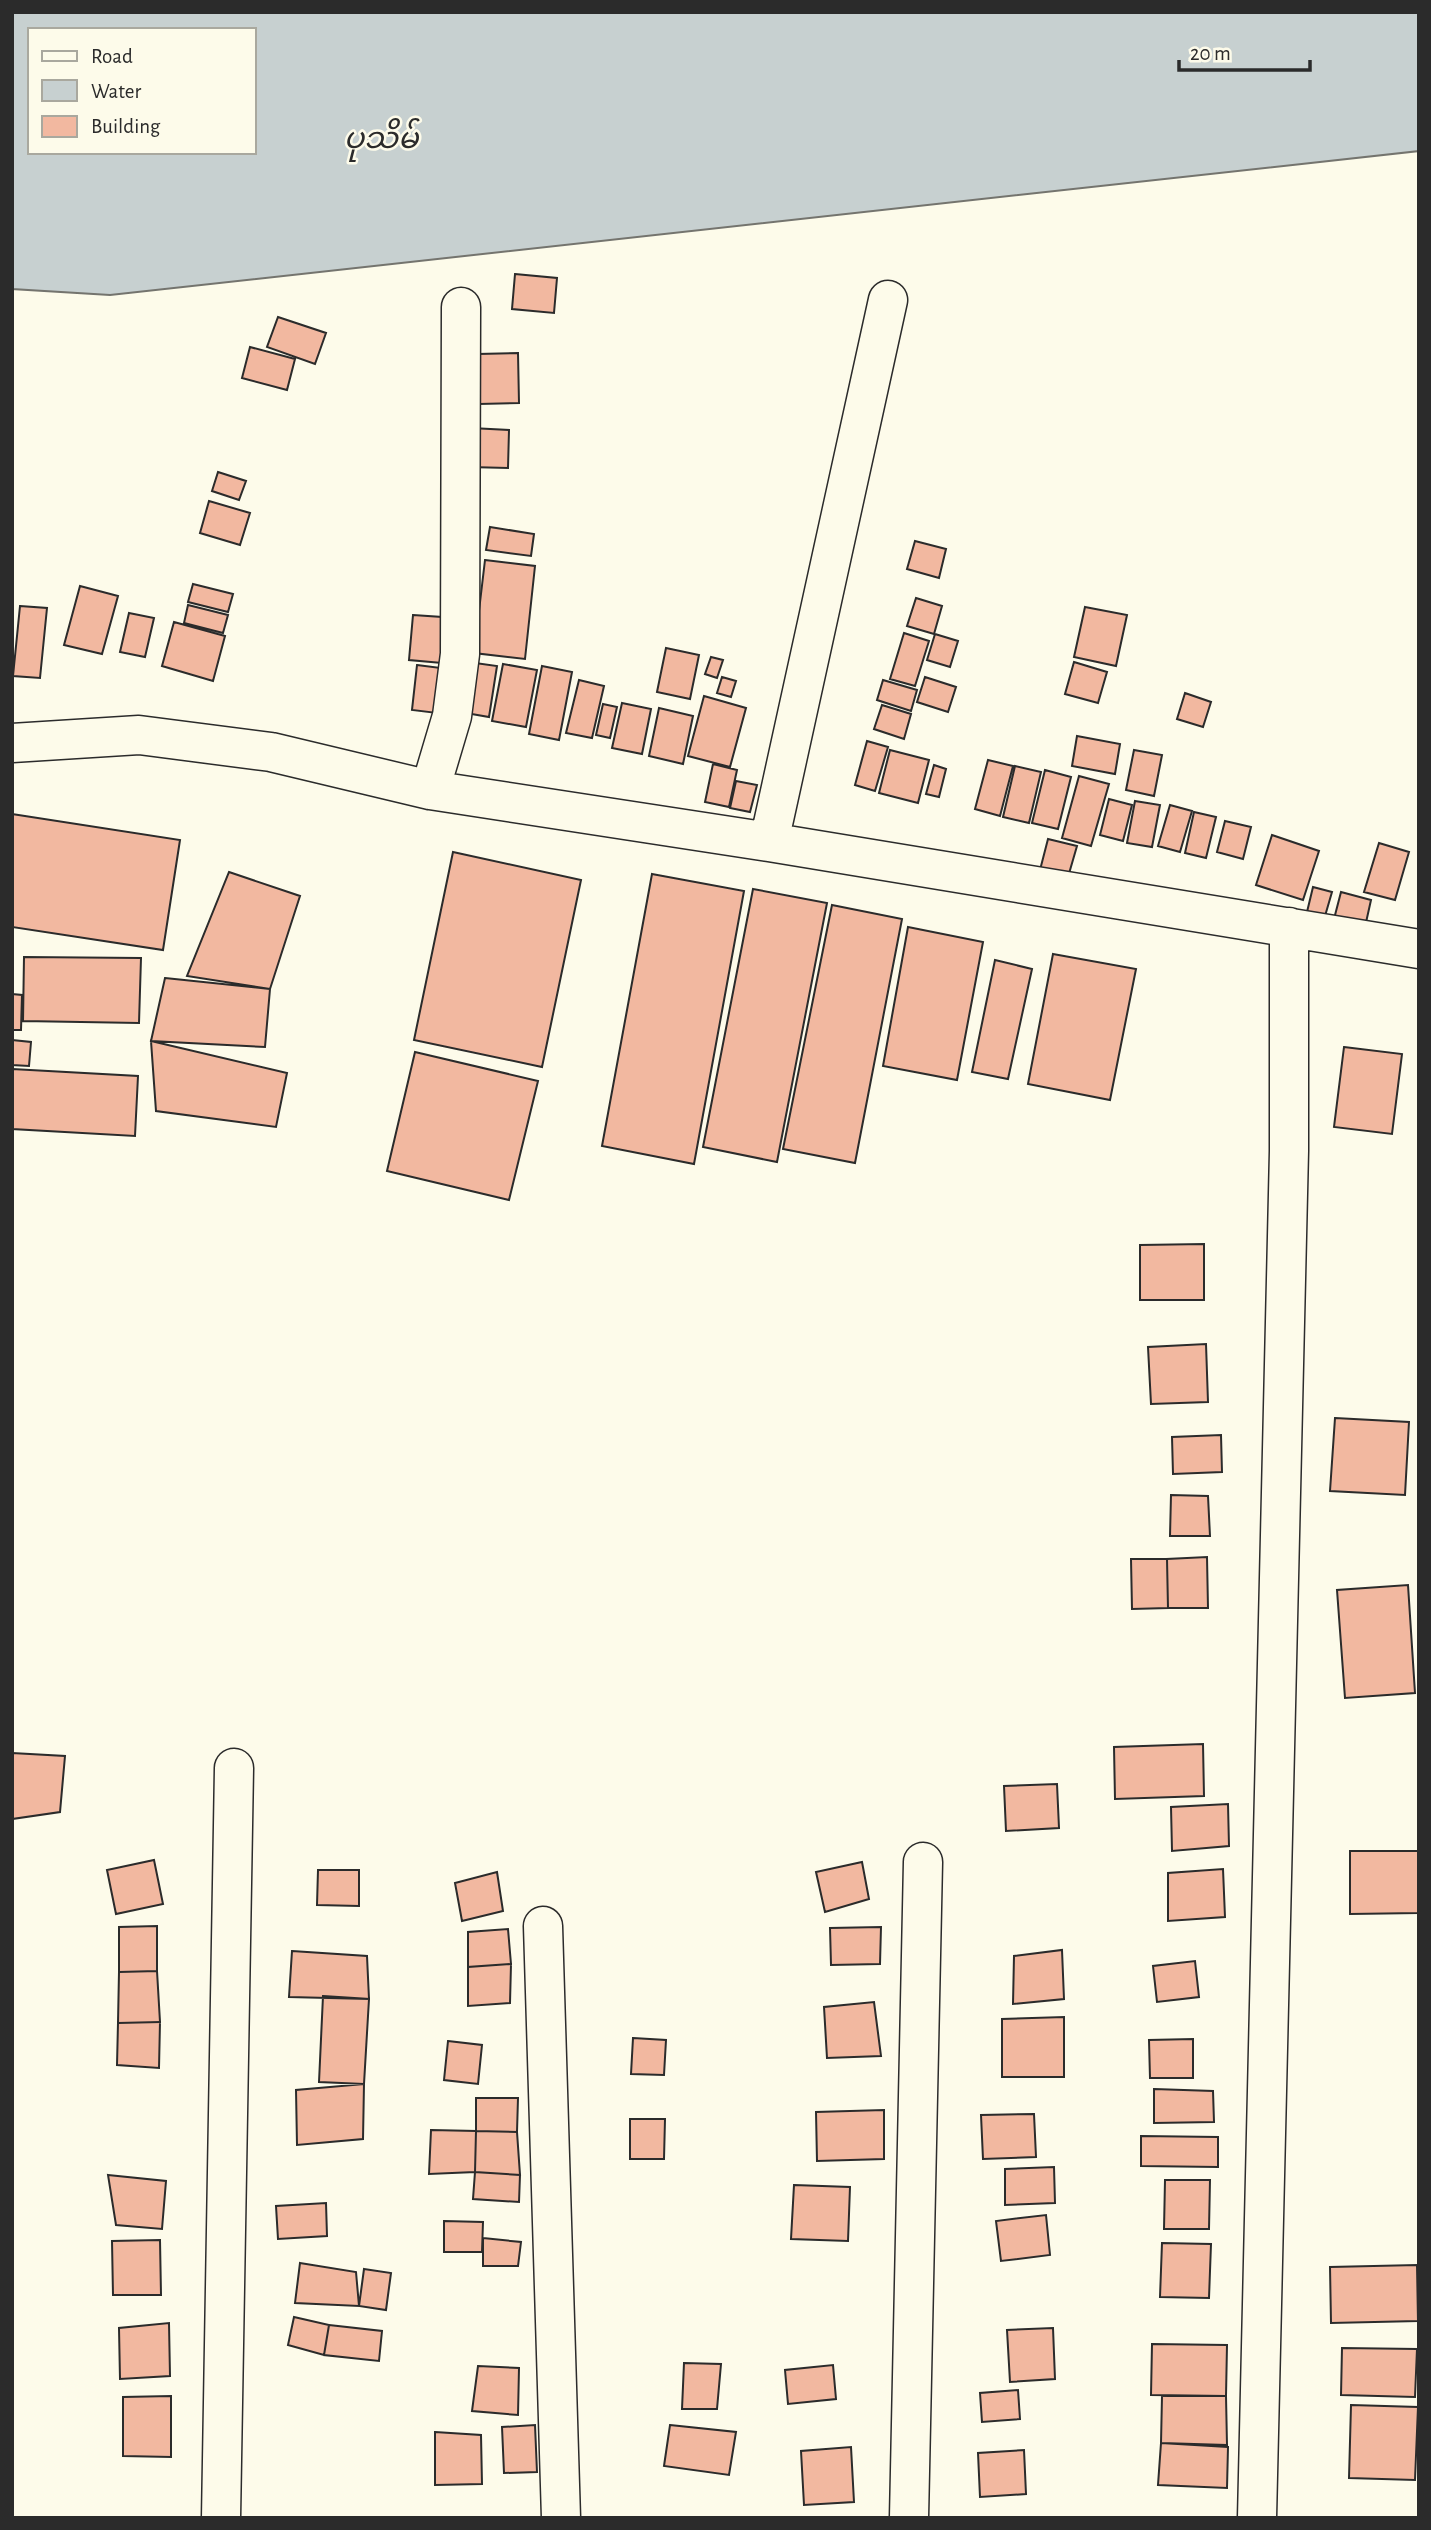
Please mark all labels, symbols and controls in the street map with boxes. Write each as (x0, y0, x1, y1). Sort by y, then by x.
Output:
legend (28, 28, 256, 154)
scale bar (1179, 28, 1310, 72)
text: 20 m (1190, 43, 1231, 64)
text: Road (91, 46, 133, 67)
text: Water (91, 81, 141, 102)
text: Building (91, 116, 161, 137)
water label: ပုသိမ် (344, 117, 420, 163)

